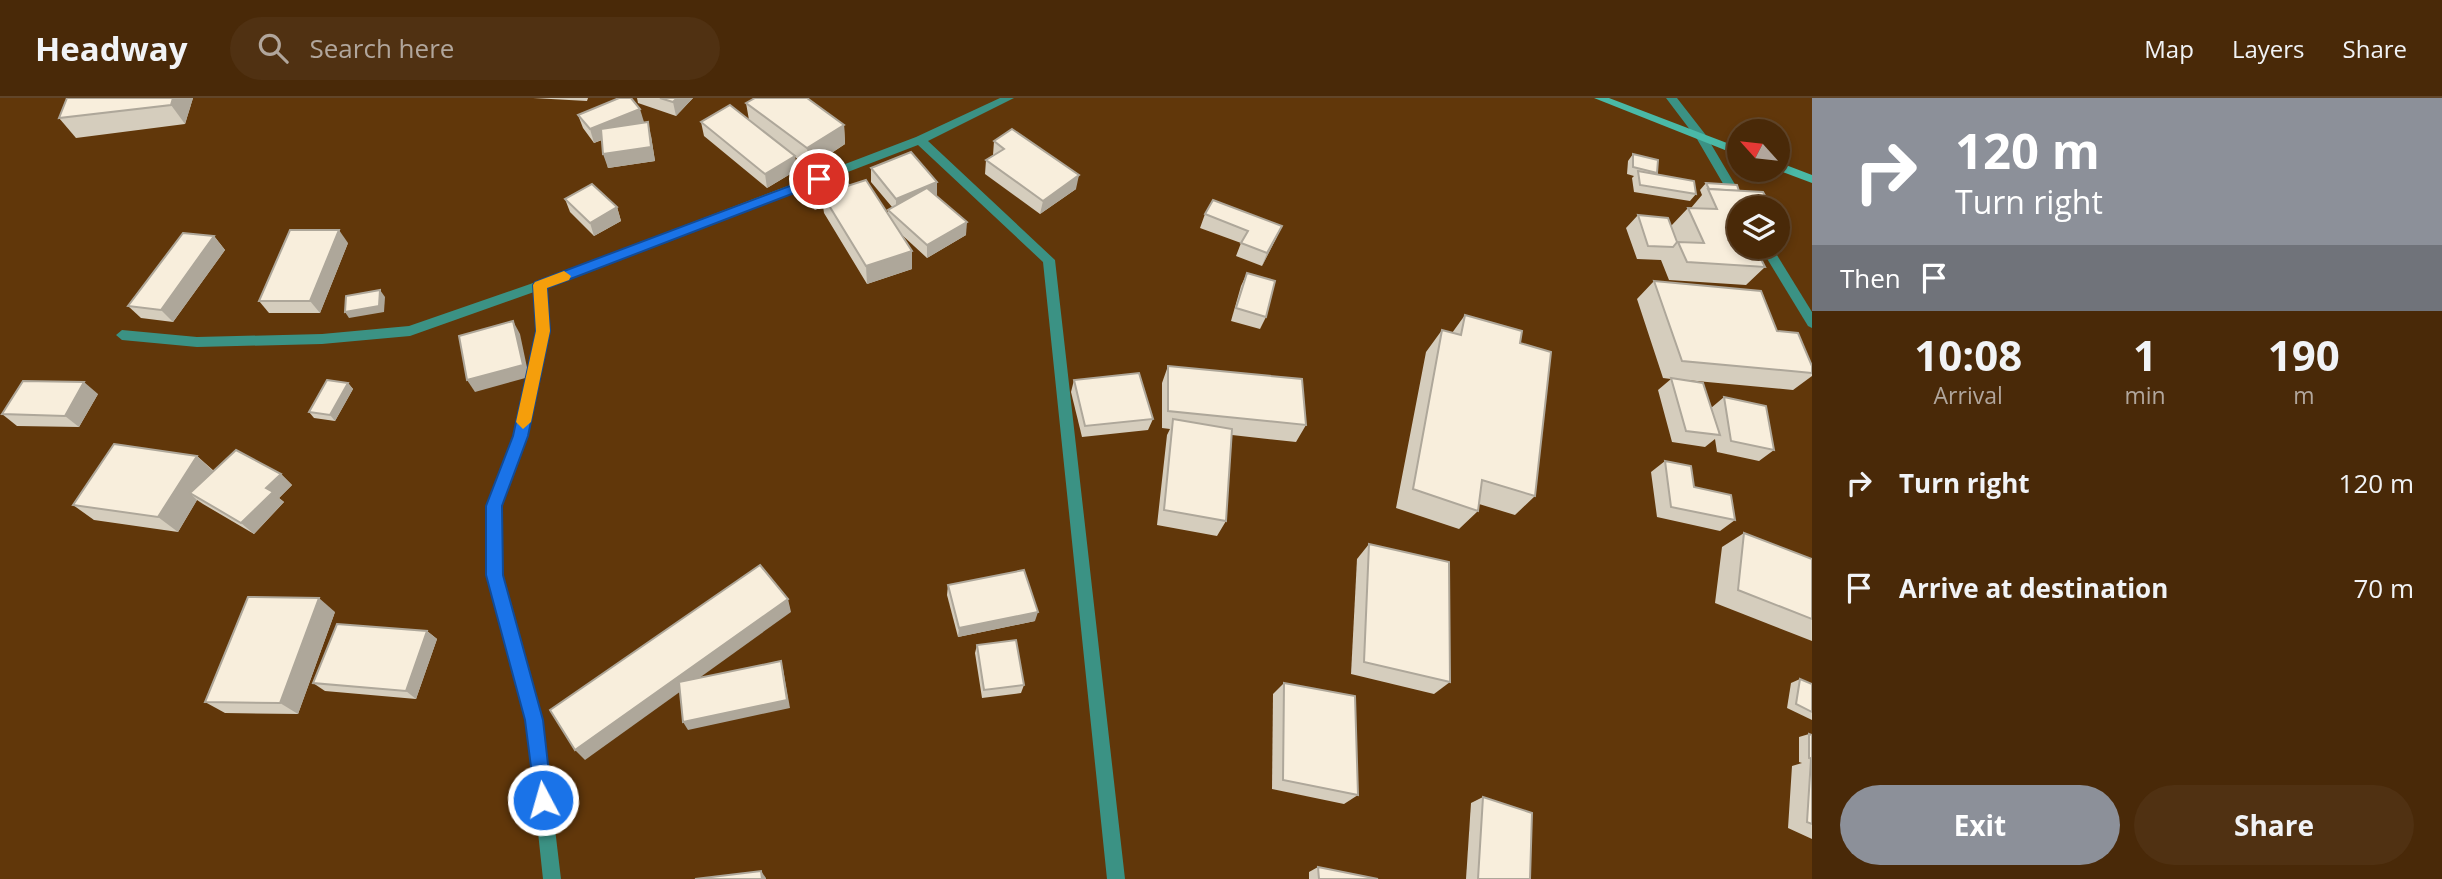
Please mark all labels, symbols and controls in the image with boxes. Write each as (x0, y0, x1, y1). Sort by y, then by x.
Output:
search box (230, 17, 720, 80)
text: Headway (35, 26, 188, 71)
icon: search (254, 29, 292, 67)
text: Search here (310, 30, 454, 66)
text: Map (2144, 32, 2194, 65)
text: Layers (2232, 32, 2305, 65)
text: Share (2343, 32, 2407, 65)
text: 120 m (1955, 117, 2100, 183)
north arrow (1727, 119, 1790, 182)
map controls (1727, 119, 1790, 259)
icon: right (1840, 126, 1931, 217)
pin (789, 149, 849, 209)
icon: arrive (800, 160, 838, 198)
text: Turn right (1955, 180, 2103, 223)
button: layers (1727, 196, 1790, 259)
icon: arrive (1915, 259, 1953, 297)
text: Then (1840, 260, 1901, 296)
text: 10:08 (1914, 326, 2022, 383)
text: 1 (2133, 326, 2157, 383)
text: 190 (2268, 326, 2340, 383)
text: Arrival (1934, 379, 2003, 411)
text: min (2124, 379, 2166, 411)
text: m (2293, 379, 2314, 411)
icon: right (1840, 464, 1878, 502)
text: Turn right (1899, 465, 2030, 501)
text: 120 m (2339, 465, 2414, 501)
icon: arrive (1840, 569, 1878, 607)
text: Arrive at destination (1899, 570, 2168, 606)
text: 70 m (2353, 570, 2414, 606)
position arrow (506, 763, 580, 837)
button: Exit (1840, 785, 2120, 865)
button: Share (2134, 785, 2414, 865)

